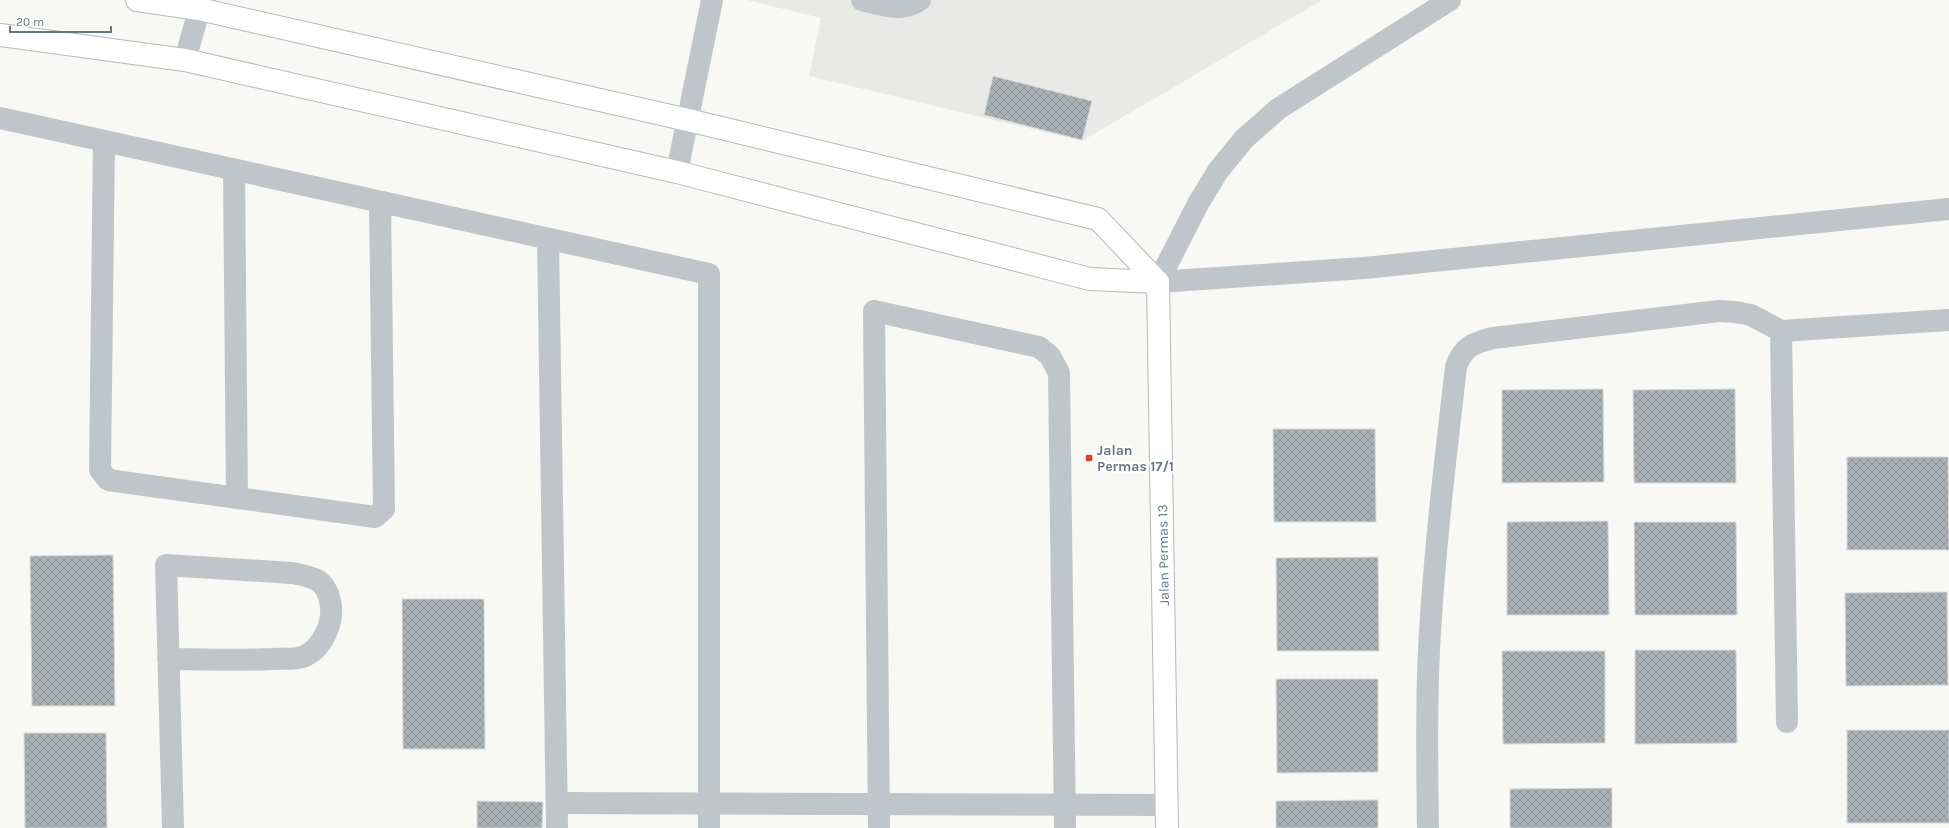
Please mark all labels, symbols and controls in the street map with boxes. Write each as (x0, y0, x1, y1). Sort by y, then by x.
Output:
scale bar (10, 8, 111, 34)
text: 20 m (16, 15, 44, 29)
place label: Jalan Permas 17/1 (1097, 442, 1174, 475)
marker: Jalan Permas 17/1 (1084, 453, 1094, 463)
street label: Jalan Permas 13 (1154, 504, 1173, 606)

